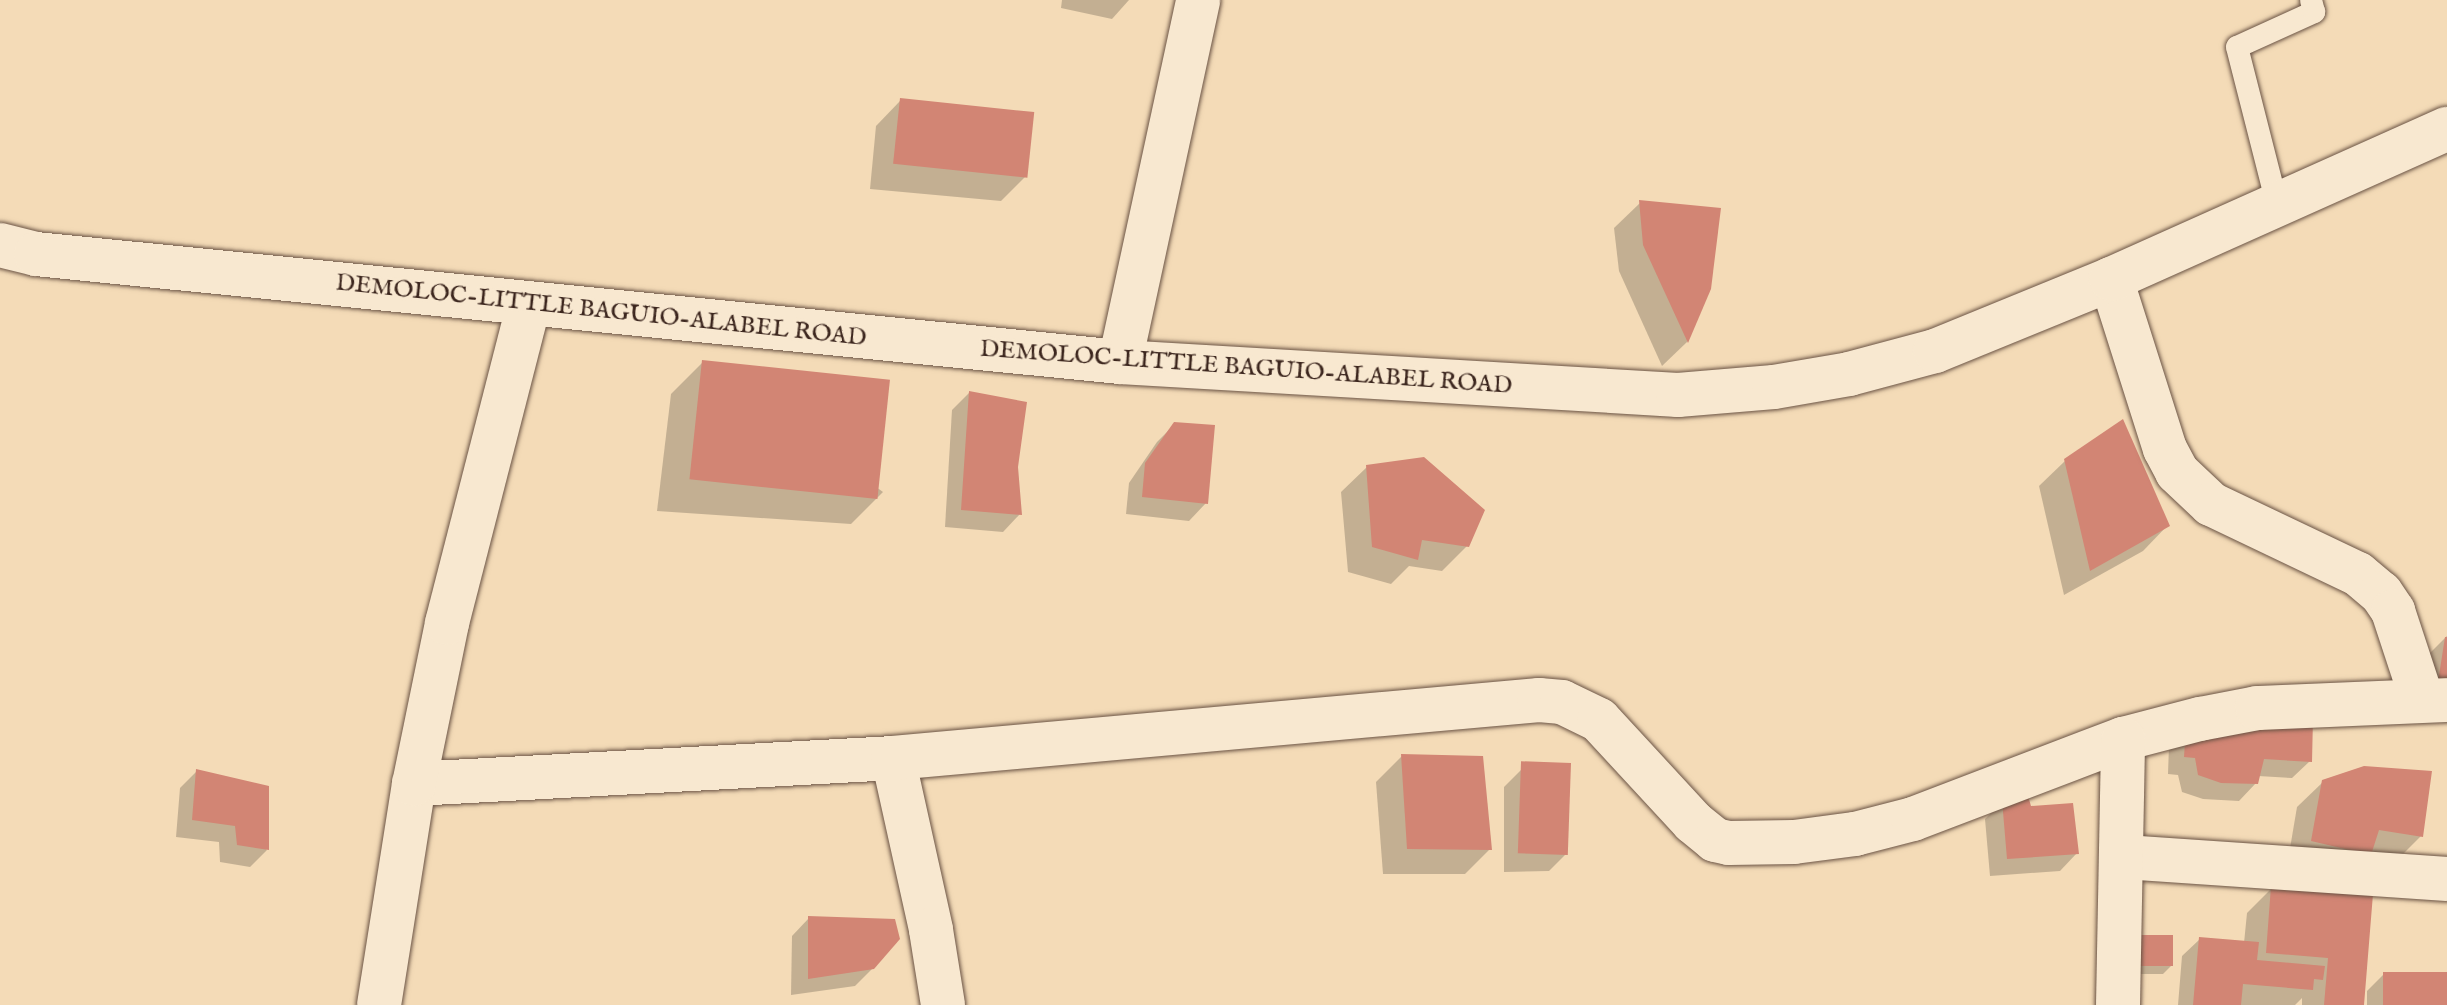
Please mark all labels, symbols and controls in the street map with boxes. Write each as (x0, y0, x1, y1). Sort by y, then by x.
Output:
street label: DEMOLOC-LITTLE BAGUIO-ALABEL ROAD (334, 269, 868, 353)
street label: DEMOLOC-LITTLE BAGUIO-ALABEL ROAD (979, 335, 1513, 401)

